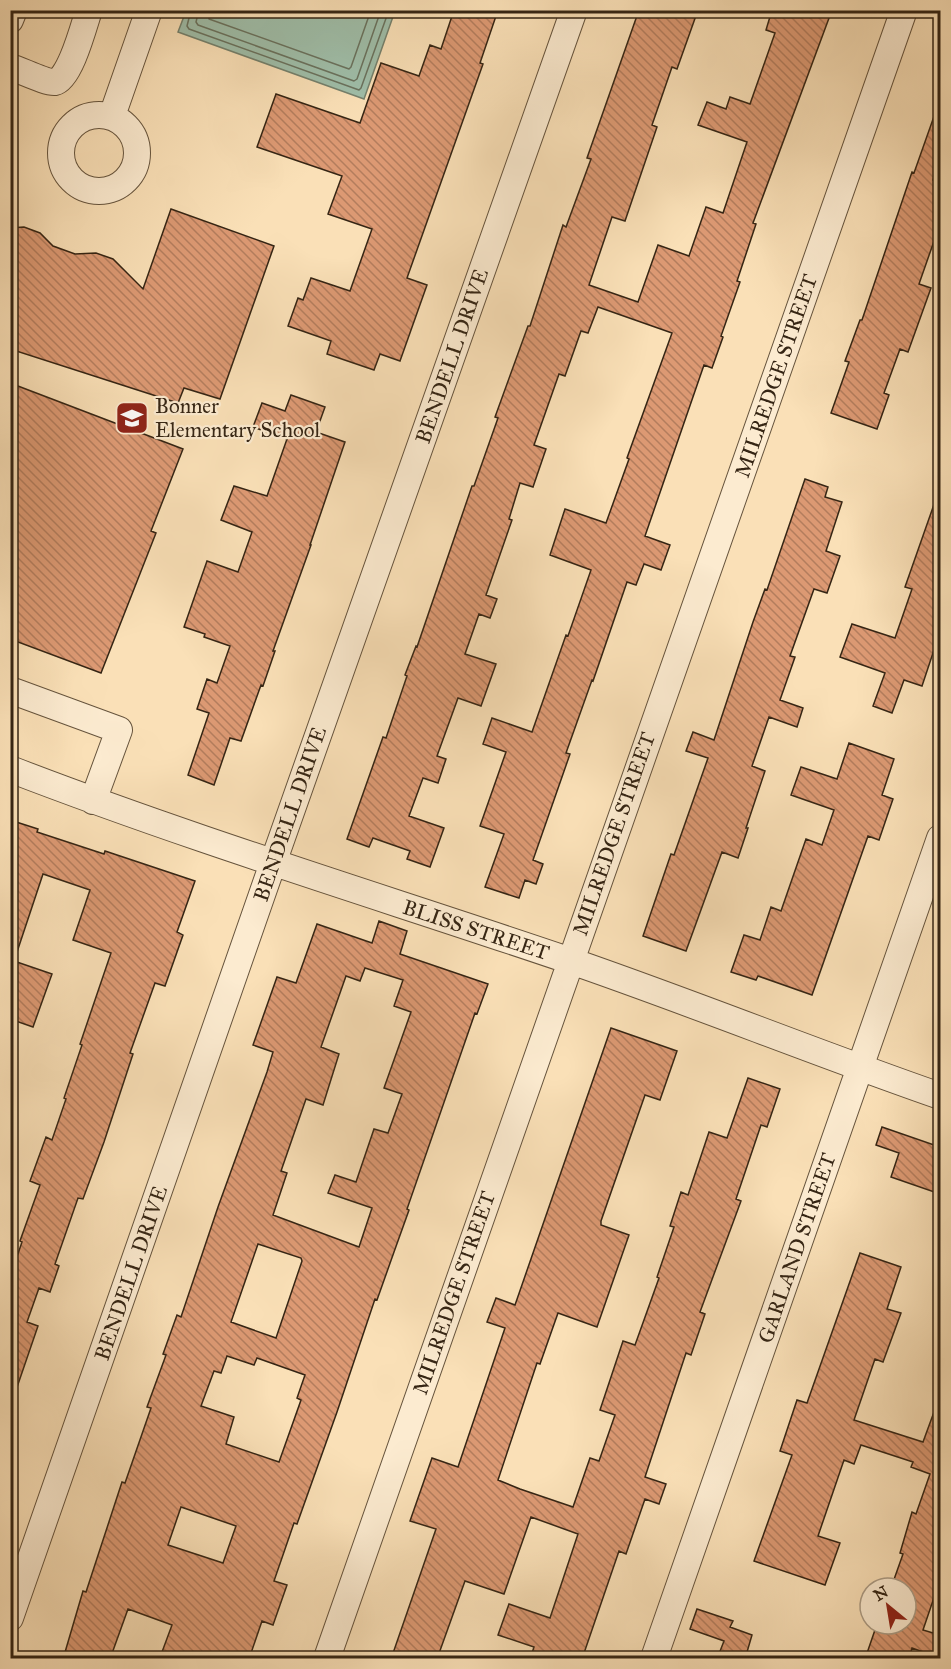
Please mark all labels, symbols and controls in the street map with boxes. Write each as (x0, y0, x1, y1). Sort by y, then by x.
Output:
street label: BENDELL DRIVE (410, 265, 494, 447)
street label: MILREDGE STREET (729, 271, 823, 481)
place label: Bonner Elementary School (155, 393, 320, 443)
school or university icon: Bonner Elementary School (114, 400, 150, 436)
street label: BENDELL DRIVE (248, 723, 332, 905)
street label: MILREDGE STREET (567, 729, 661, 939)
street label: BLISS STREET (399, 894, 553, 966)
street label: GARLAND STREET (752, 1150, 842, 1346)
street label: BENDELL DRIVE (89, 1182, 173, 1364)
street label: MILREDGE STREET (407, 1188, 501, 1398)
north arrow (858, 1576, 918, 1636)
text: N (870, 1582, 892, 1605)

